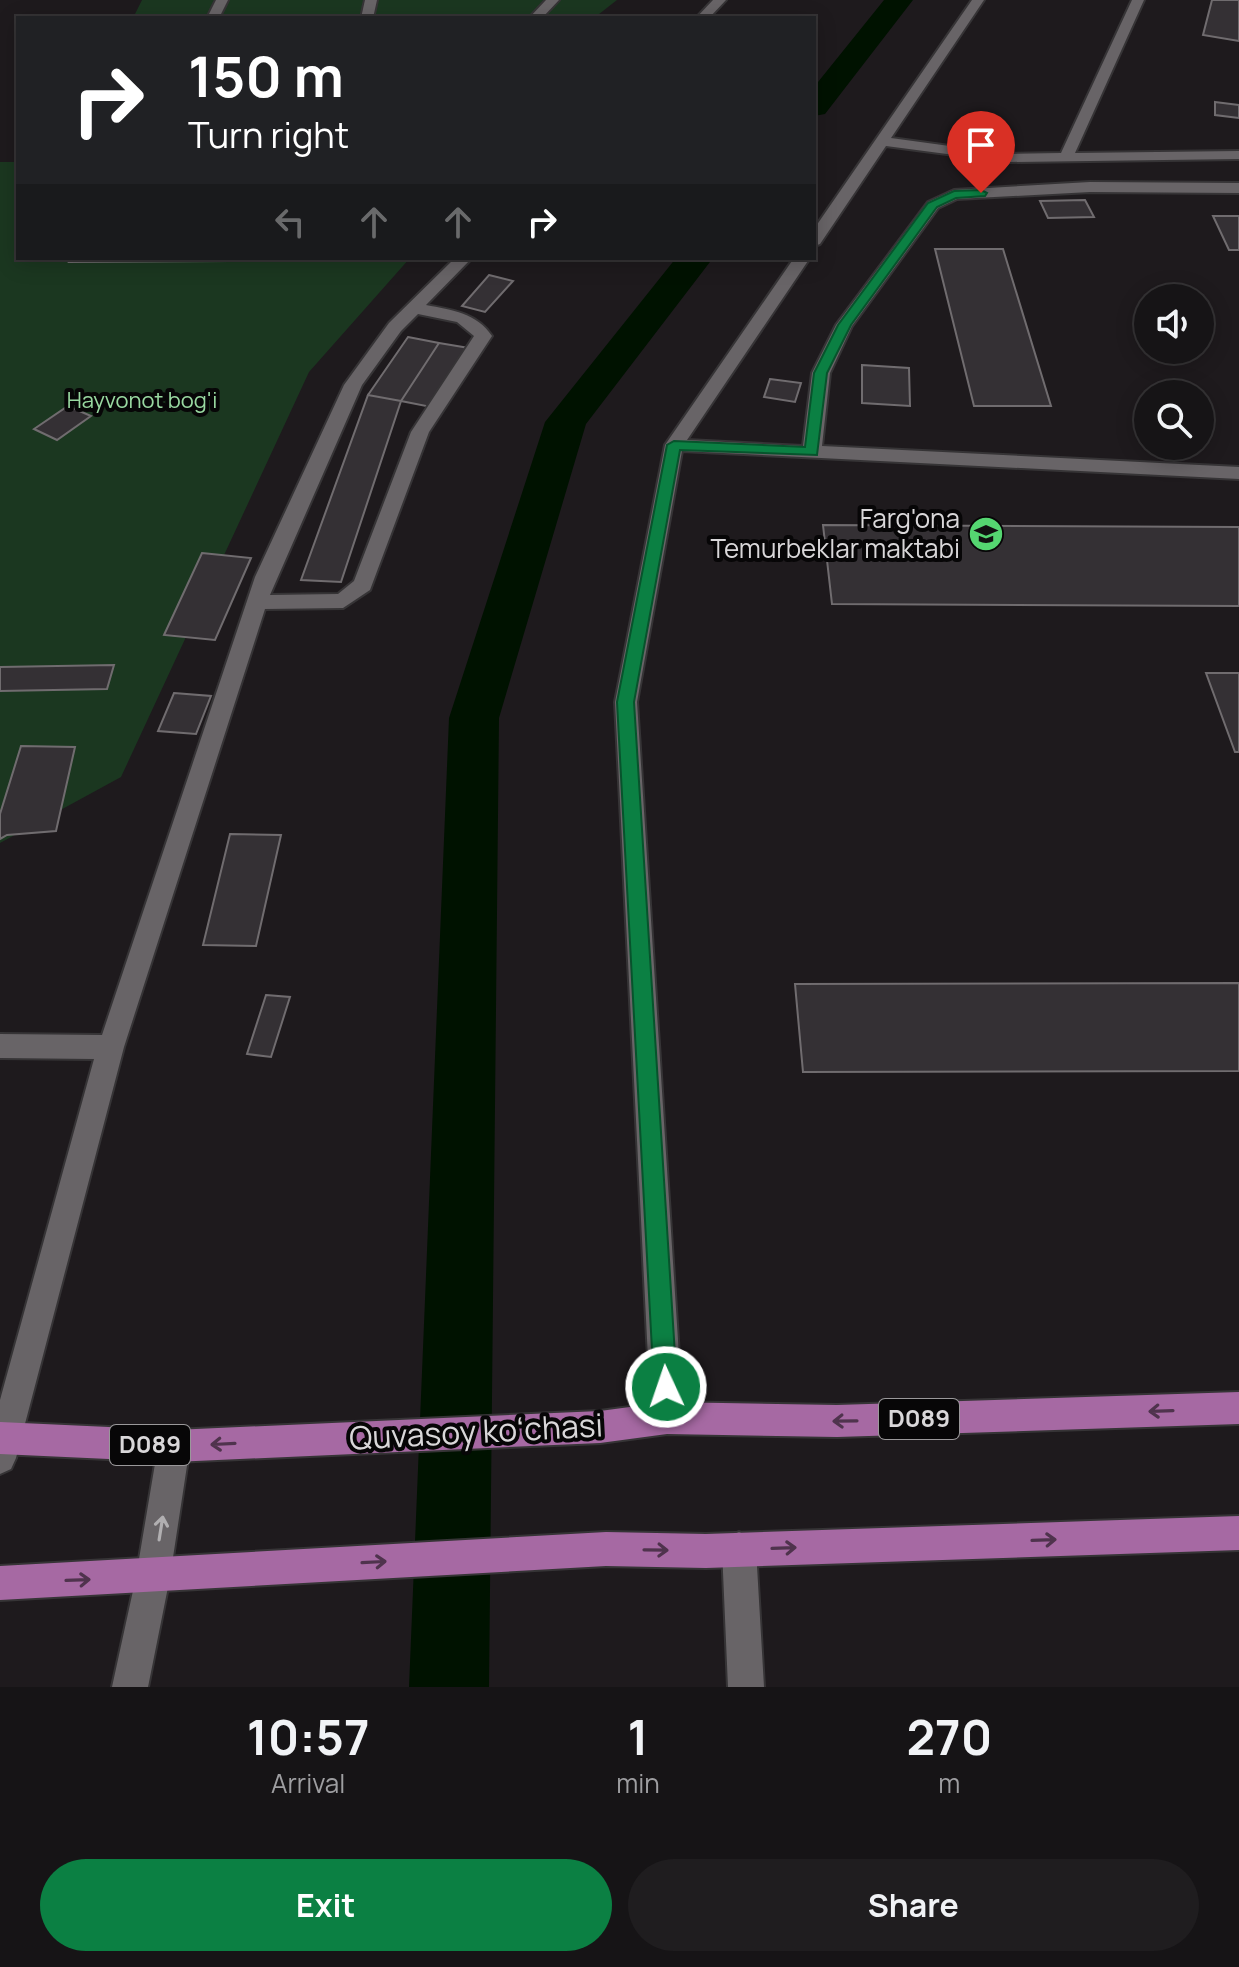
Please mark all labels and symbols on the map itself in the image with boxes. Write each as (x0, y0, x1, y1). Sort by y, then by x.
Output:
pin (947, 111, 1015, 193)
park label: Hayvonot bog'i (67, 385, 217, 415)
place label: Farg'ona Temurbeklar maktabi (711, 500, 960, 566)
school or university icon: Farg'ona Temurbeklar maktabi (967, 515, 1005, 553)
position arrow (624, 1345, 708, 1429)
road number: D089 (879, 1399, 959, 1439)
street label: Quvasoy koʻchasi (348, 1402, 604, 1460)
one-way arrow (1148, 1403, 1175, 1418)
one-way arrow (832, 1413, 859, 1429)
road number: D089 (110, 1425, 190, 1465)
one-way arrow (210, 1437, 237, 1452)
one-way arrow (155, 1516, 170, 1541)
one-way arrow (1030, 1532, 1057, 1547)
one-way arrow (770, 1540, 797, 1556)
one-way arrow (642, 1542, 669, 1558)
one-way arrow (360, 1555, 387, 1570)
one-way arrow (64, 1572, 91, 1587)

